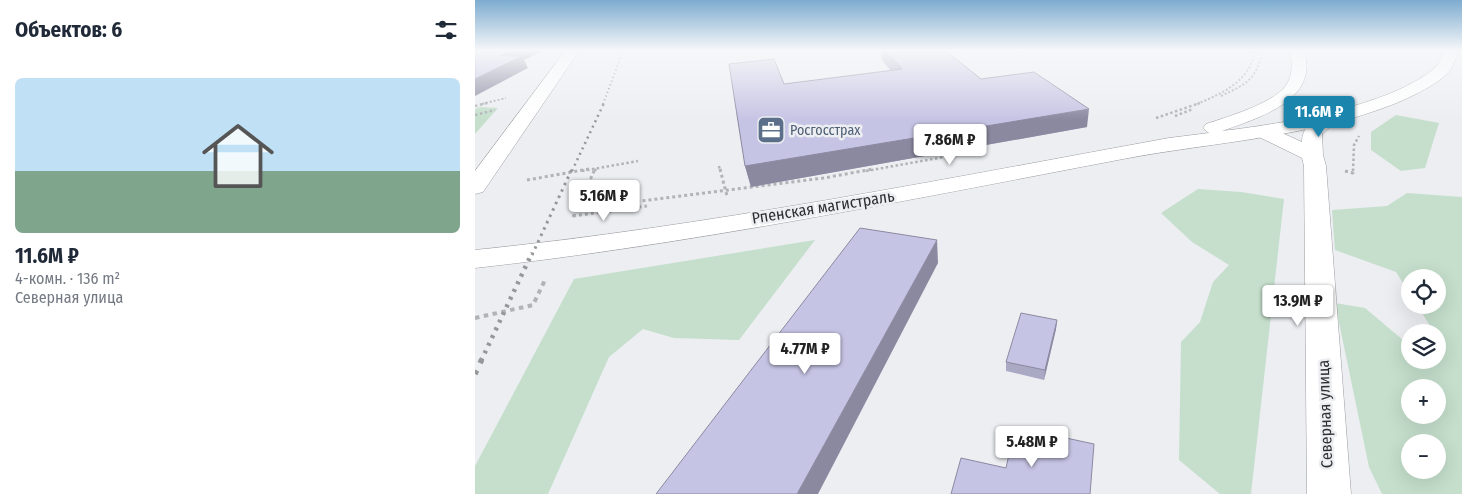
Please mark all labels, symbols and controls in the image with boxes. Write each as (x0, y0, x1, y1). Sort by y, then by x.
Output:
icon: filters (432, 16, 460, 44)
text: Объектов: 6 (15, 17, 122, 43)
pin: 11.6M ₽ (1273, 96, 1365, 138)
text: 11.6M ₽ (1295, 102, 1343, 121)
icon: home (193, 111, 283, 201)
office icon: Росгосстрах (756, 115, 786, 145)
place label: Росгосстрах (790, 122, 861, 139)
pin: 7.86M ₽ (904, 124, 996, 166)
text: 7.86M ₽ (925, 130, 975, 149)
pin: 5.16M ₽ (558, 180, 650, 222)
text: 5.16M ₽ (580, 186, 628, 205)
street label: Рпенская магистраль (750, 186, 896, 228)
text: 11.6M ₽ (15, 243, 79, 269)
text: 4-комн. · 136 m² (15, 269, 120, 288)
map controls (1401, 269, 1446, 479)
button: locate (1401, 269, 1446, 314)
pin: 13.9M ₽ (1252, 284, 1344, 327)
text: Северная улица (15, 288, 123, 307)
text: 13.9M ₽ (1273, 291, 1323, 310)
button: layers (1401, 324, 1446, 369)
pin: 4.77M ₽ (759, 332, 851, 375)
text: 4.77M ₽ (780, 339, 830, 358)
street label: Северная улица (1314, 359, 1336, 468)
button: + (1401, 379, 1446, 424)
pin: 5.48M ₽ (986, 426, 1078, 468)
text: 5.48M ₽ (1006, 432, 1058, 451)
button: − (1401, 434, 1446, 479)

